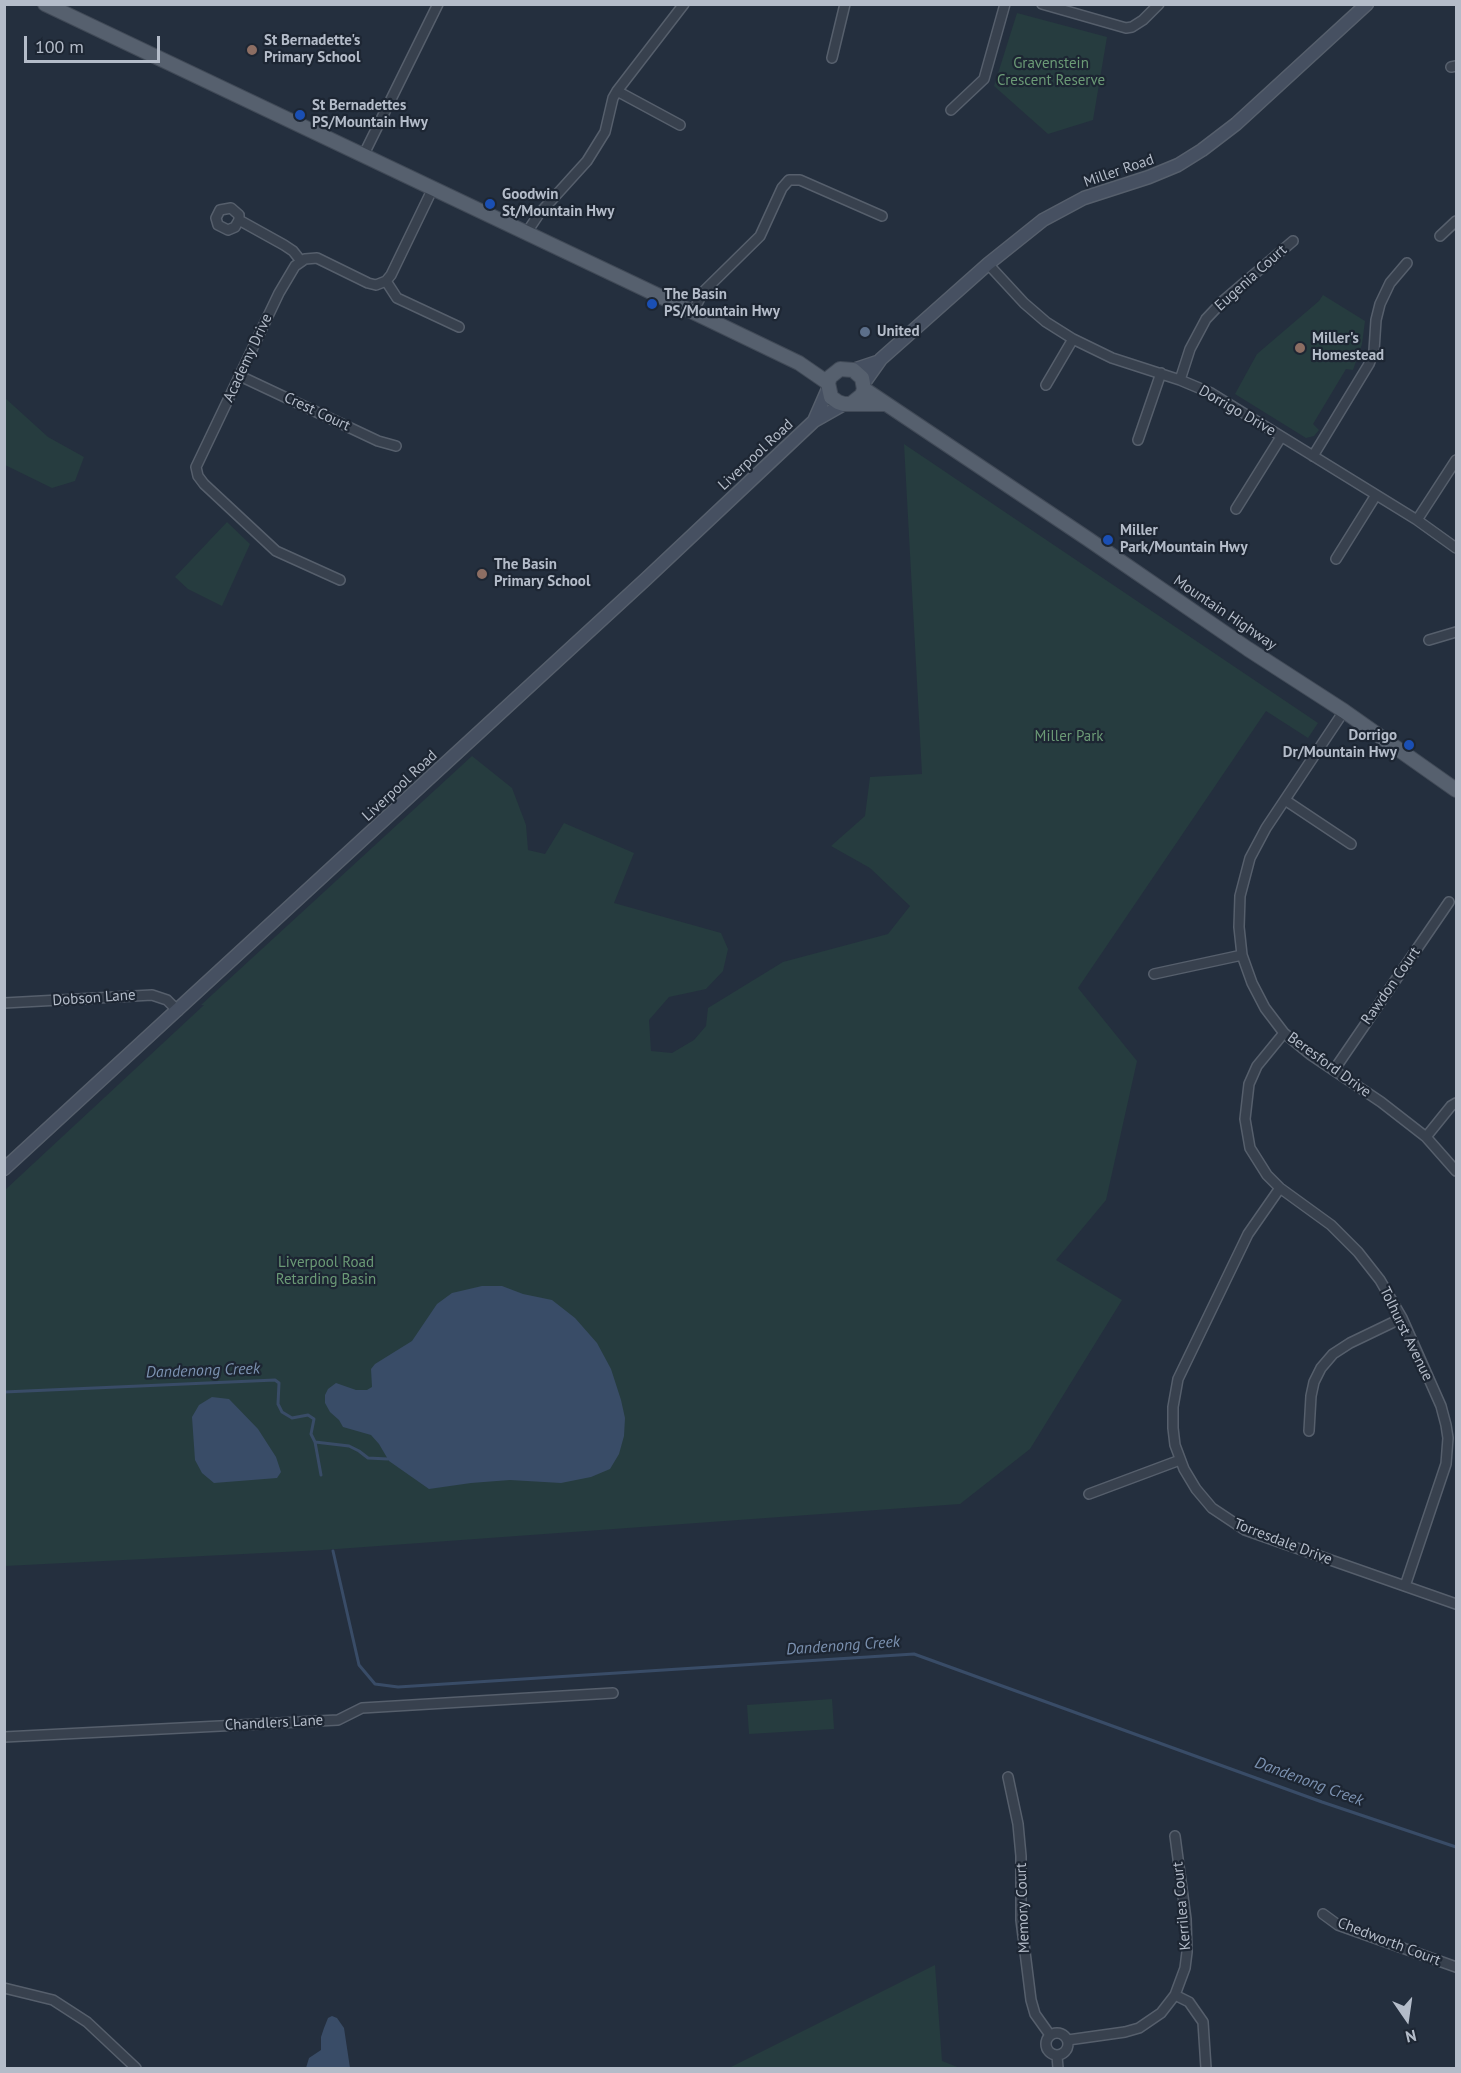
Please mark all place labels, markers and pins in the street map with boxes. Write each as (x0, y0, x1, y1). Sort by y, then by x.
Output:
place label: St Bernadette's Primary School (264, 32, 360, 67)
marker: St Bernadette's Primary School (245, 43, 259, 57)
place label: St Bernadettes PS/Mountain Hwy (312, 97, 428, 132)
marker: St Bernadettes PS/Mountain Hwy (293, 108, 307, 122)
place label: Goodwin St/Mountain Hwy (502, 186, 615, 221)
marker: Goodwin St/Mountain Hwy (483, 197, 497, 211)
place label: The Basin PS/Mountain Hwy (664, 286, 780, 321)
marker: The Basin PS/Mountain Hwy (645, 297, 659, 311)
place label: United (877, 323, 919, 341)
marker: United (858, 325, 872, 339)
place label: Miller's Homestead (1312, 330, 1384, 365)
marker: Miller's Homestead (1293, 341, 1307, 355)
place label: Miller Park/Mountain Hwy (1120, 522, 1248, 557)
marker: Miller Park/Mountain Hwy (1101, 533, 1115, 547)
place label: The Basin Primary School (494, 556, 590, 591)
marker: The Basin Primary School (475, 567, 489, 581)
place label: Dorrigo Dr/Mountain Hwy (1283, 727, 1397, 762)
marker: Dorrigo Dr/Mountain Hwy (1402, 738, 1416, 752)

